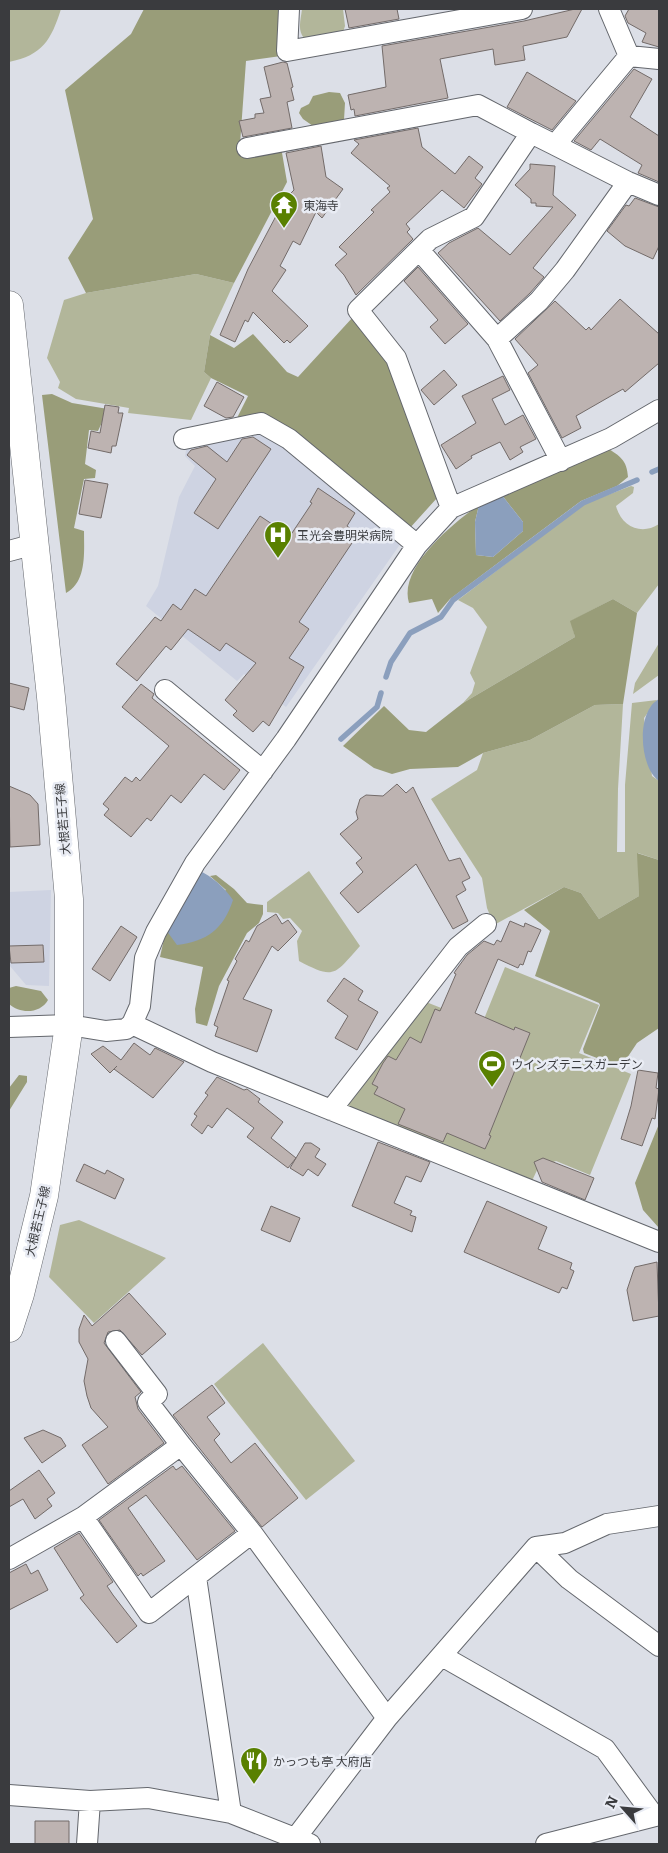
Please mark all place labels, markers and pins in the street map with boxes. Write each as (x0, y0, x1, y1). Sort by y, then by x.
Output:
temple icon: 東海寺 (269, 190, 299, 229)
place label: 東海寺 (303, 196, 339, 214)
hospital icon: 玉光会豊明栄病院 (263, 520, 293, 559)
place label: 玉光会豊明栄病院 (297, 526, 393, 544)
sports icon: ウインズテニスガーデン (477, 1049, 507, 1088)
place label: ウインズテニスガーデン (511, 1055, 643, 1073)
restaurant icon: かっつも亭 大府店 (239, 1746, 269, 1785)
place label: かっつも亭 大府店 (273, 1752, 371, 1770)

